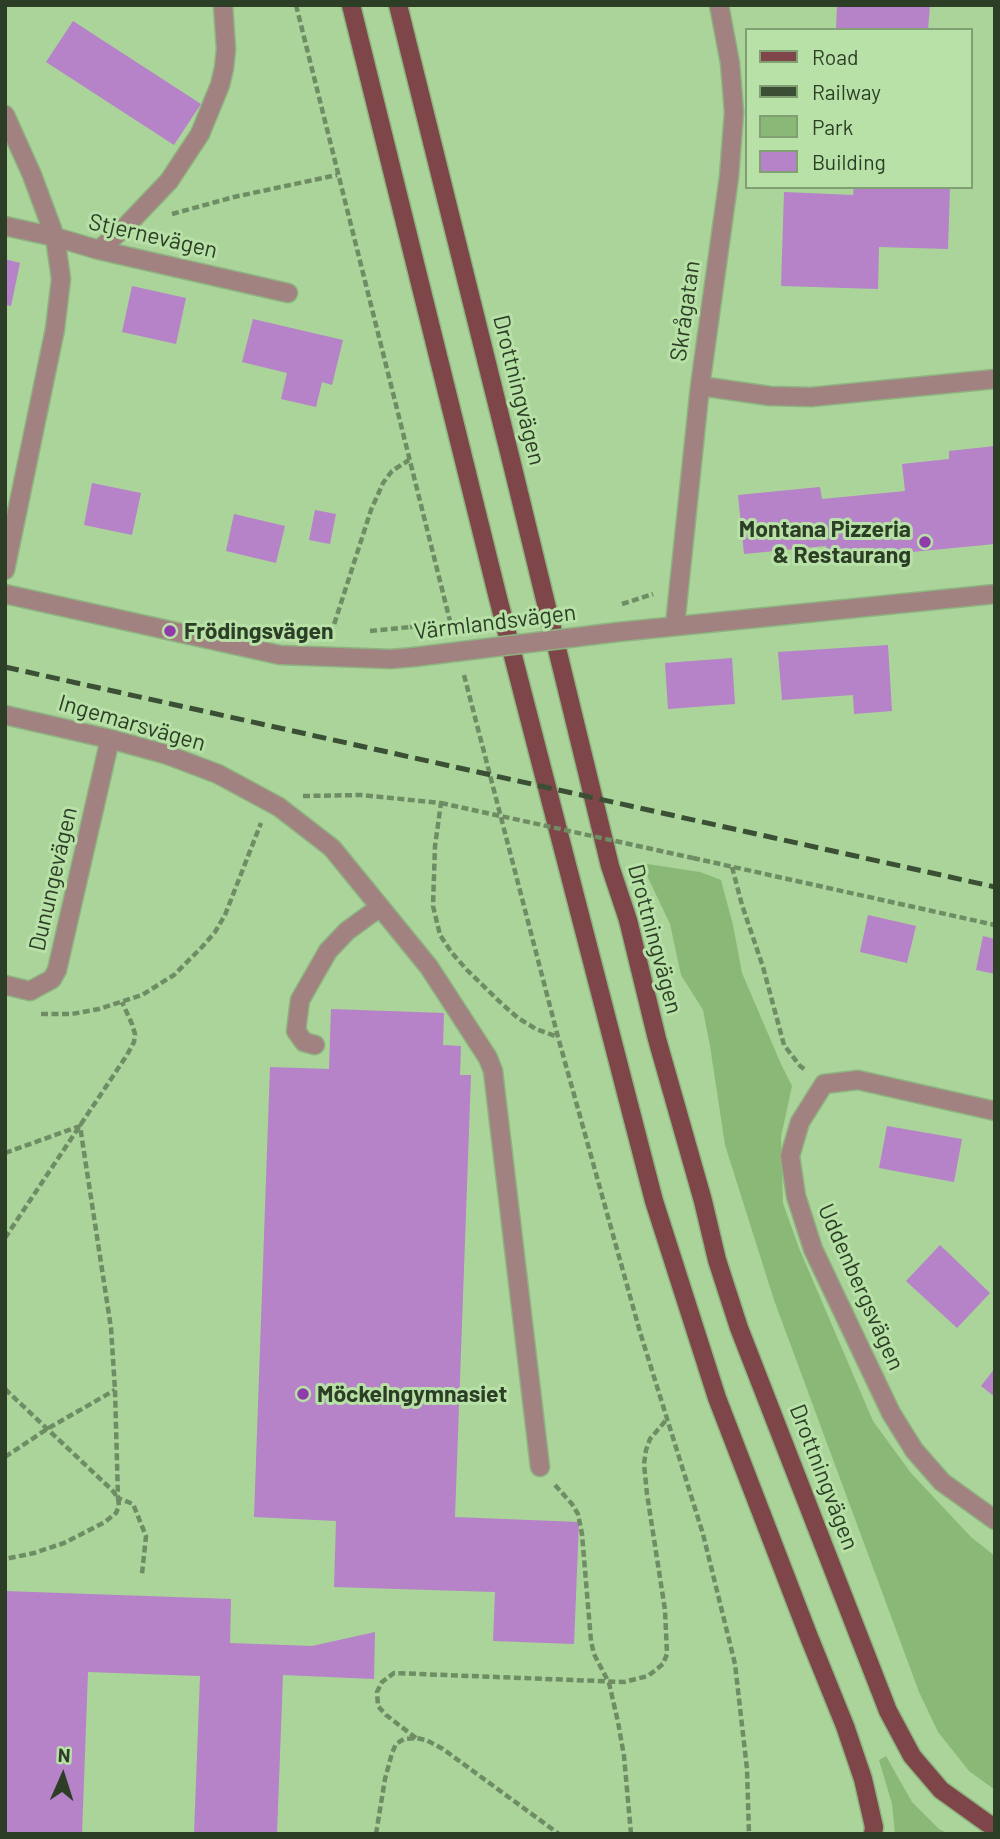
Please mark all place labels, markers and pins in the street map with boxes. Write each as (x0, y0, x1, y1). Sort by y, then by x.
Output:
place label: Montana Pizzeria & Restaurang (739, 515, 911, 569)
marker: Montana Pizzeria & Restaurang (917, 534, 933, 550)
place label: Frödingsvägen (184, 617, 334, 645)
marker: Frödingsvägen (162, 623, 178, 639)
place label: Möckelngymnasiet (317, 1380, 507, 1408)
marker: Möckelngymnasiet (295, 1386, 311, 1402)

